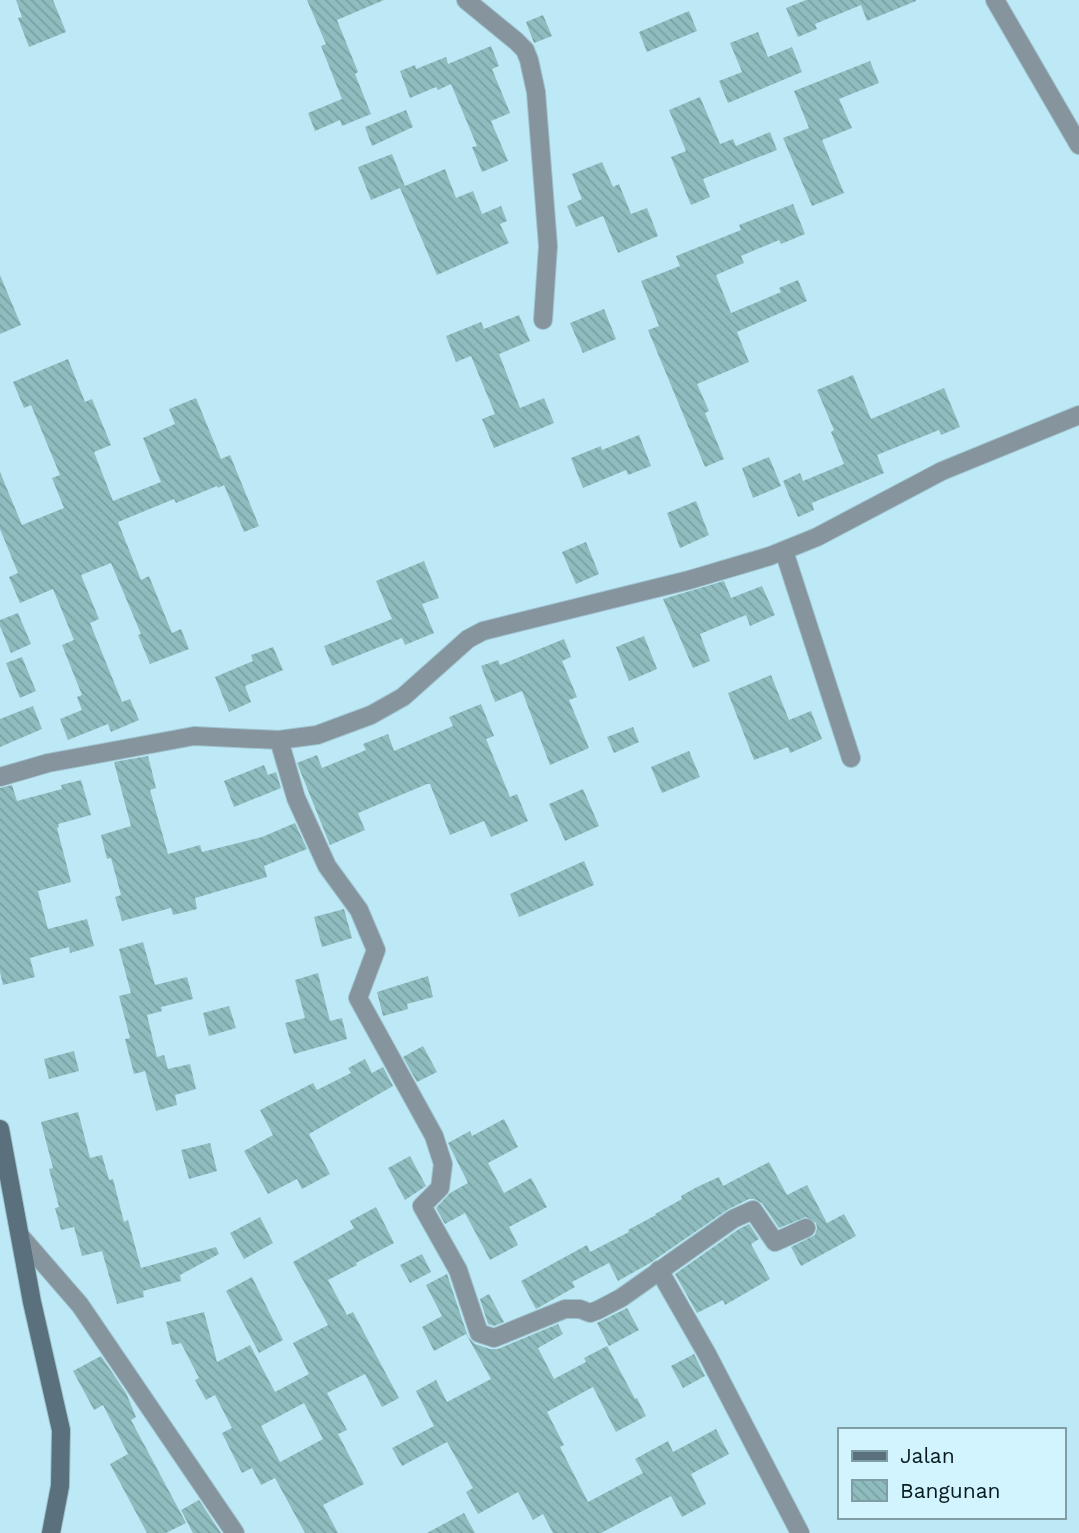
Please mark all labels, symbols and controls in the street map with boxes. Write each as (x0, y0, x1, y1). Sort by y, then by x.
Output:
legend (838, 1428, 1065, 1519)
text: Jalan (900, 1443, 955, 1468)
text: Bangunan (900, 1478, 1001, 1503)

